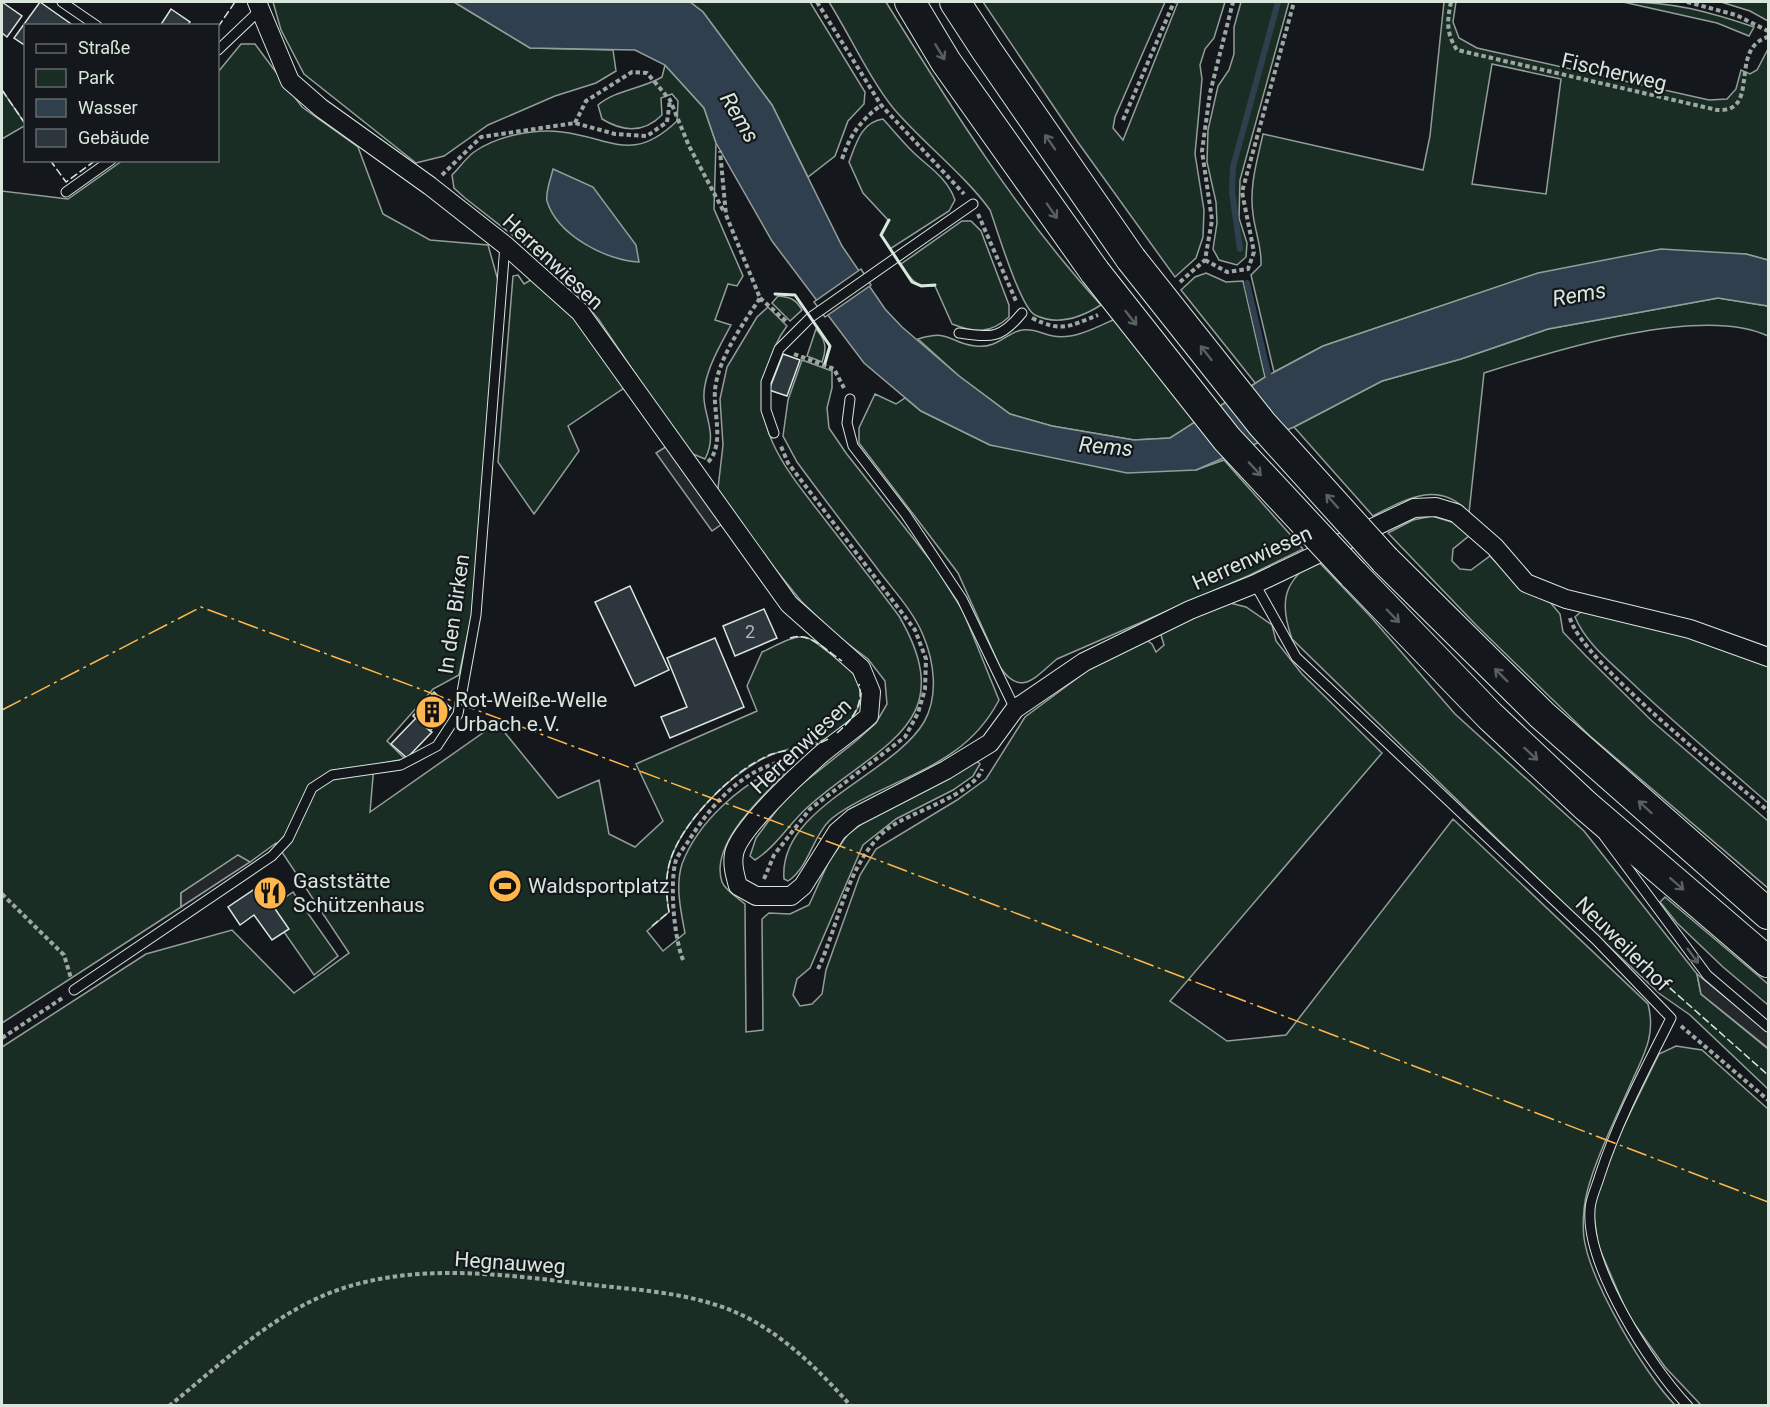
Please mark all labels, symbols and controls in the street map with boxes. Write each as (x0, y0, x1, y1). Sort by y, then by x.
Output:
legend (24, 24, 219, 162)
text: Straße (78, 37, 130, 58)
one-way arrow (934, 43, 946, 60)
street label: Fischerweg (1559, 48, 1669, 96)
text: Park (78, 67, 115, 88)
water label: Rems (715, 88, 764, 147)
text: Wasser (78, 97, 138, 118)
text: Gebäude (78, 127, 149, 148)
one-way arrow (1044, 134, 1056, 150)
one-way arrow (1046, 203, 1058, 219)
street label: Herrenwiesen (498, 209, 608, 315)
water label: Rems (1550, 277, 1608, 312)
one-way arrow (1124, 310, 1137, 326)
one-way arrow (1199, 345, 1212, 361)
water label: Rems (1078, 432, 1134, 461)
one-way arrow (1247, 461, 1262, 476)
one-way arrow (1325, 494, 1339, 509)
street label: Herrenwiesen (1188, 521, 1316, 595)
street label: In den Birken (434, 553, 474, 675)
one-way arrow (1386, 609, 1401, 624)
house number: 2 (745, 621, 755, 642)
one-way arrow (1494, 668, 1509, 683)
place label: Rot-Weiße-Welle Urbach e.V. (455, 688, 607, 736)
street label: Herrenwiesen (746, 693, 856, 799)
building icon: Rot-Weiße-Welle Urbach e.V. (414, 694, 450, 730)
one-way arrow (1524, 747, 1539, 762)
one-way arrow (1638, 800, 1653, 814)
sports icon: Waldsportplatz (487, 868, 523, 904)
place label: Gaststätte Schützenhaus (293, 869, 425, 917)
place label: Waldsportplatz (528, 874, 669, 898)
restaurant icon: Gaststätte Schützenhaus (252, 875, 288, 911)
one-way arrow (1669, 877, 1684, 891)
street label: Neuweilerhof (1571, 892, 1676, 997)
one-way arrow (1686, 947, 1699, 963)
street label: Hegnauweg (454, 1247, 566, 1279)

